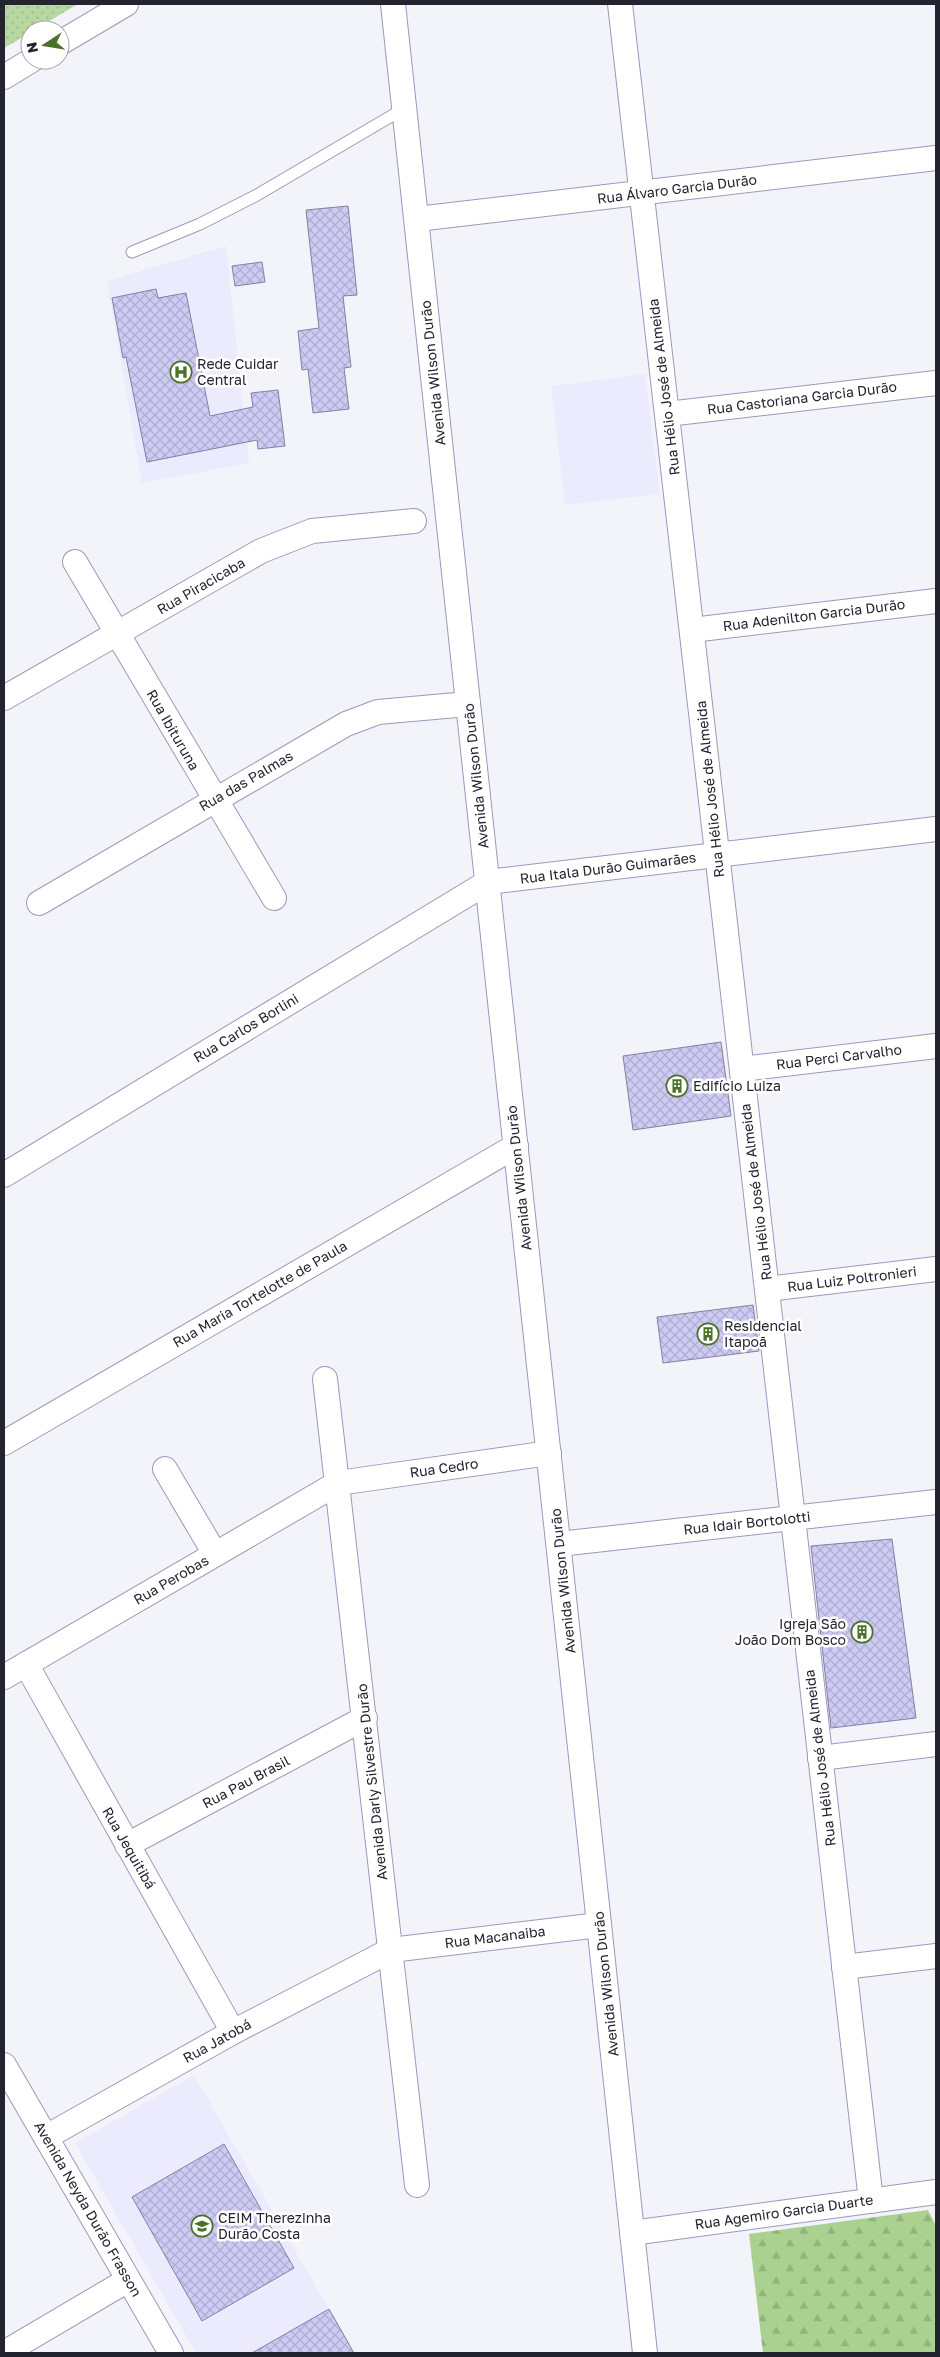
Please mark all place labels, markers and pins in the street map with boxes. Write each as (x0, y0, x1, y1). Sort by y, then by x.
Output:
place label: Rede Cuidar Central (197, 355, 279, 388)
hospital icon: Rede Cuidar Central (169, 360, 193, 384)
building icon: Edifício Luiza (665, 1074, 689, 1098)
place label: Edifício Luiza (693, 1077, 781, 1094)
place label: Residencial Itapoã (724, 1317, 802, 1350)
building icon: Residencial Itapoã (696, 1322, 720, 1346)
place label: Igreja São João Dom Bosco (735, 1615, 846, 1648)
building icon: Igreja São João Dom Bosco (850, 1620, 874, 1644)
place label: CEIM Therezinha Durão Costa (218, 2209, 331, 2242)
school or university icon: CEIM Therezinha Durão Costa (190, 2214, 214, 2238)

